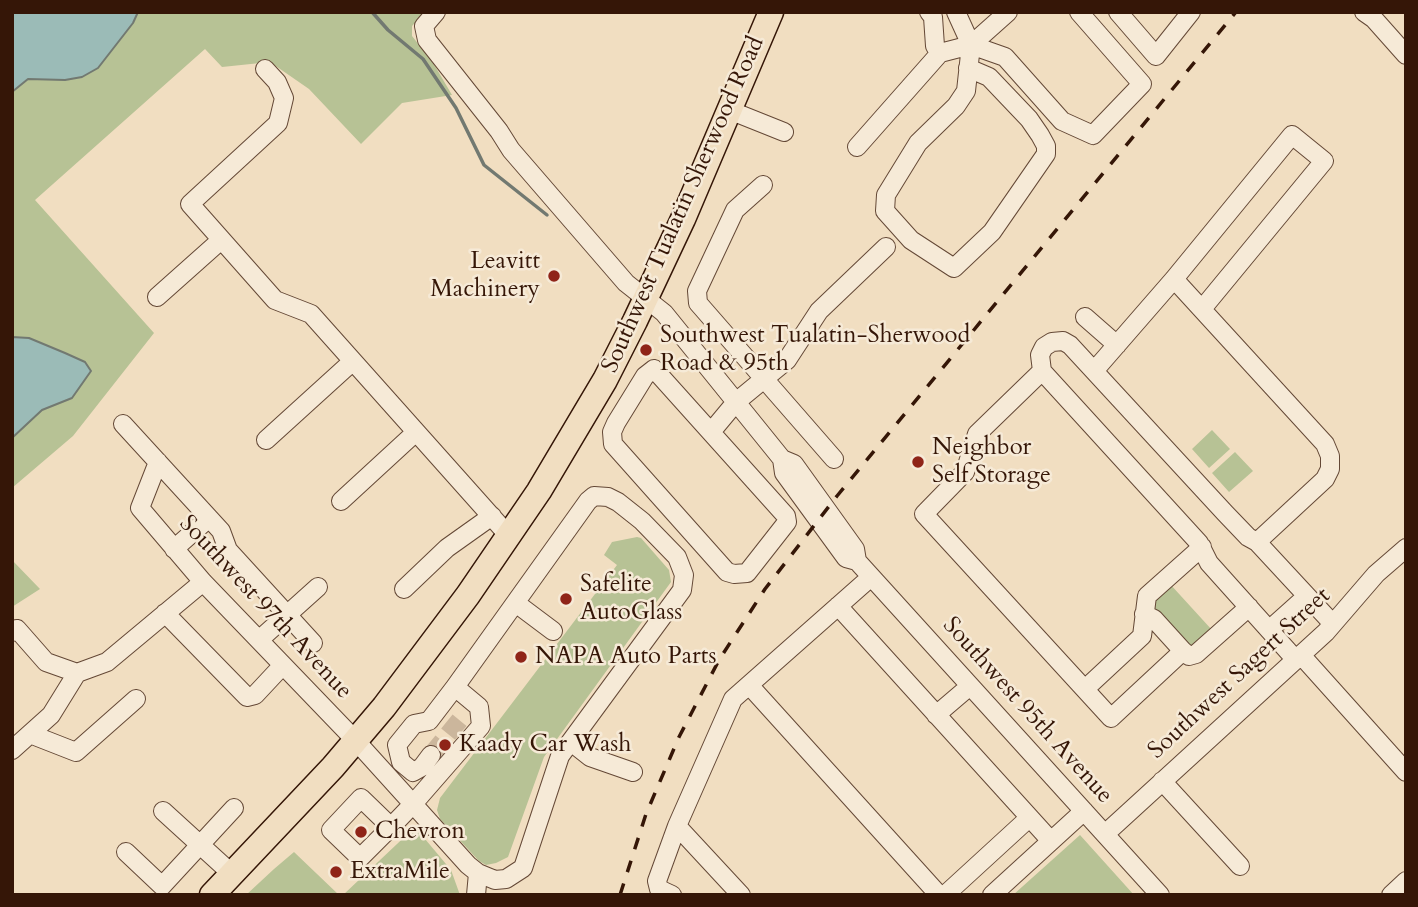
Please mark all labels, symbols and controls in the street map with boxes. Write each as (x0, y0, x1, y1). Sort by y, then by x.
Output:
street label: Southwest Tualatin Sherwood Road (597, 32, 771, 378)
place label: Leavitt Machinery (430, 248, 540, 304)
marker: Leavitt Machinery (546, 268, 562, 284)
place label: Southwest Tualatin-Sherwood Road & 95th (660, 322, 970, 378)
marker: Southwest Tualatin-Sherwood Road & 95th (638, 342, 654, 358)
place label: Neighbor Self Storage (932, 434, 1051, 490)
marker: Neighbor Self Storage (910, 454, 926, 470)
street label: Southwest 97th Avenue (172, 510, 358, 706)
place label: Safelite AutoGlass (580, 571, 682, 627)
street label: Southwest Sagert Street (1143, 582, 1337, 766)
marker: Safelite AutoGlass (558, 591, 574, 607)
street label: Southwest 95th Avenue (936, 612, 1118, 810)
place label: NAPA Auto Parts (535, 643, 716, 671)
marker: NAPA Auto Parts (513, 649, 529, 665)
place label: Kaady Car Wash (459, 731, 632, 759)
marker: Kaady Car Wash (437, 737, 453, 753)
place label: Chevron (375, 818, 465, 846)
marker: Chevron (353, 824, 369, 840)
place label: ExtraMile (350, 858, 450, 886)
marker: ExtraMile (328, 864, 344, 880)

